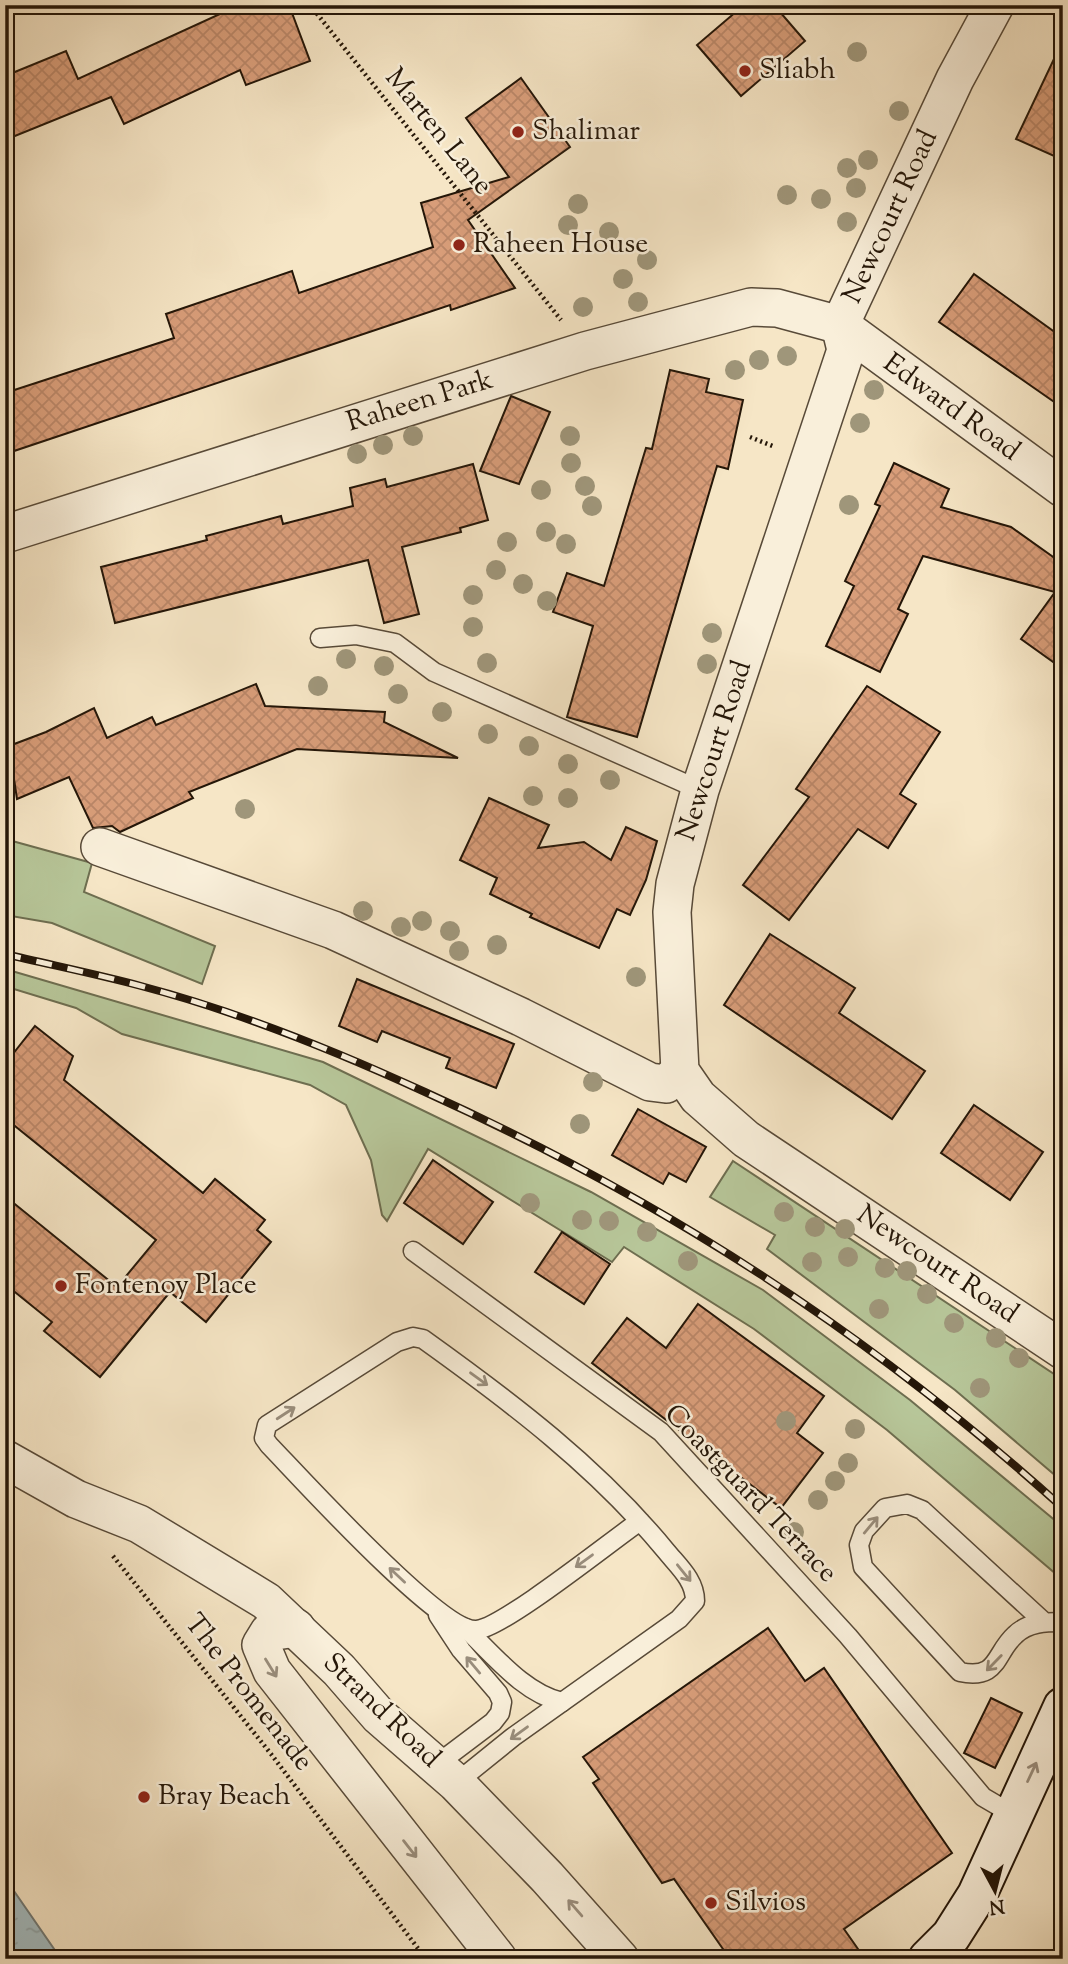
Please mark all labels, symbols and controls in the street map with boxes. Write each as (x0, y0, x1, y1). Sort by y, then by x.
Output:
place label: Sliabh (759, 51, 836, 91)
street label: Marten Lane (374, 60, 502, 204)
marker: Sliabh (737, 63, 753, 79)
place label: Shalimar (532, 112, 640, 152)
street label: Newcourt Road (833, 123, 949, 311)
marker: Shalimar (510, 124, 526, 140)
place label: Raheen House (473, 225, 648, 265)
marker: Raheen House (451, 237, 467, 253)
street label: Edward Road (874, 344, 1028, 472)
street label: Raheen Park (342, 361, 498, 443)
street label: Newcourt Road (667, 655, 763, 846)
street label: Newcourt Road (848, 1196, 1026, 1334)
place label: Fontenoy Place (75, 1266, 257, 1306)
marker: Fontenoy Place (53, 1278, 69, 1294)
one-way arrow (469, 1372, 488, 1387)
street label: Coastguard Terrace (654, 1396, 846, 1592)
one-way arrow (276, 1405, 295, 1420)
one-way arrow (863, 1517, 879, 1535)
one-way arrow (575, 1553, 594, 1568)
one-way arrow (676, 1563, 691, 1581)
one-way arrow (389, 1566, 406, 1583)
street label: The Promenade (174, 1606, 322, 1780)
street label: Strand Road (313, 1644, 449, 1778)
one-way arrow (985, 1654, 1002, 1671)
one-way arrow (466, 1656, 482, 1674)
one-way arrow (264, 1658, 278, 1678)
one-way arrow (510, 1725, 529, 1740)
one-way arrow (1026, 1762, 1039, 1783)
place label: Bray Beach (158, 1777, 291, 1817)
marker: Bray Beach (136, 1789, 152, 1805)
one-way arrow (402, 1839, 417, 1857)
north arrow (960, 1856, 1030, 1926)
place label: Silvios (725, 1883, 806, 1923)
text: N (988, 1891, 1006, 1920)
marker: Silvios (703, 1895, 719, 1911)
one-way arrow (567, 1899, 583, 1917)

